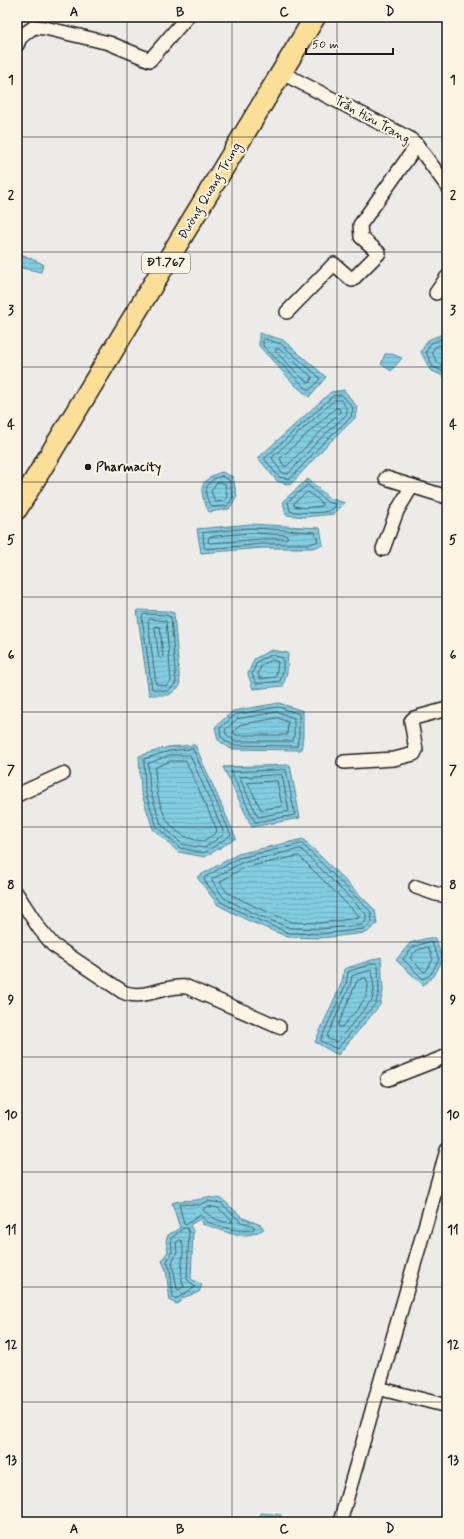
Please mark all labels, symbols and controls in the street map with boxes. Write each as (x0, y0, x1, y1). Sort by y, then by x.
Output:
text: A (70, 4, 78, 21)
text: B (176, 4, 185, 21)
text: C (279, 4, 289, 21)
text: D (386, 4, 395, 21)
scale bar (306, 30, 393, 56)
text: 50 m (312, 37, 339, 53)
text: 1 (8, 72, 14, 89)
text: 1 (450, 72, 456, 89)
street label: Trần Hữu Trang (331, 92, 413, 148)
street label: Đường Quang Trung (174, 139, 248, 244)
text: 2 (8, 187, 15, 204)
text: 2 (450, 187, 457, 204)
road number: ĐT.767 (142, 253, 190, 273)
text: 3 (8, 302, 14, 319)
text: 3 (450, 302, 456, 319)
text: 4 (7, 417, 15, 434)
text: 4 (449, 417, 457, 434)
place label: Pharmacity (96, 459, 161, 476)
marker: Pharmacity (83, 462, 93, 472)
text: 5 (7, 532, 15, 549)
text: 5 (449, 532, 457, 549)
text: 6 (8, 647, 15, 664)
text: 6 (450, 647, 457, 664)
text: 7 (7, 762, 15, 779)
text: 7 (449, 762, 457, 779)
text: 8 (7, 877, 15, 894)
text: 8 (449, 877, 457, 894)
text: 9 (8, 992, 15, 1009)
text: 9 (450, 992, 457, 1009)
text: 10 (4, 1107, 18, 1124)
text: 10 (446, 1107, 460, 1124)
text: 11 (5, 1222, 17, 1239)
text: 11 (447, 1222, 459, 1239)
text: 12 (5, 1337, 17, 1354)
text: 12 (447, 1337, 459, 1354)
text: 13 (5, 1452, 17, 1469)
text: 13 (447, 1452, 459, 1469)
text: A (70, 1521, 78, 1538)
text: B (176, 1521, 185, 1538)
text: C (279, 1521, 289, 1538)
text: D (386, 1521, 395, 1538)

